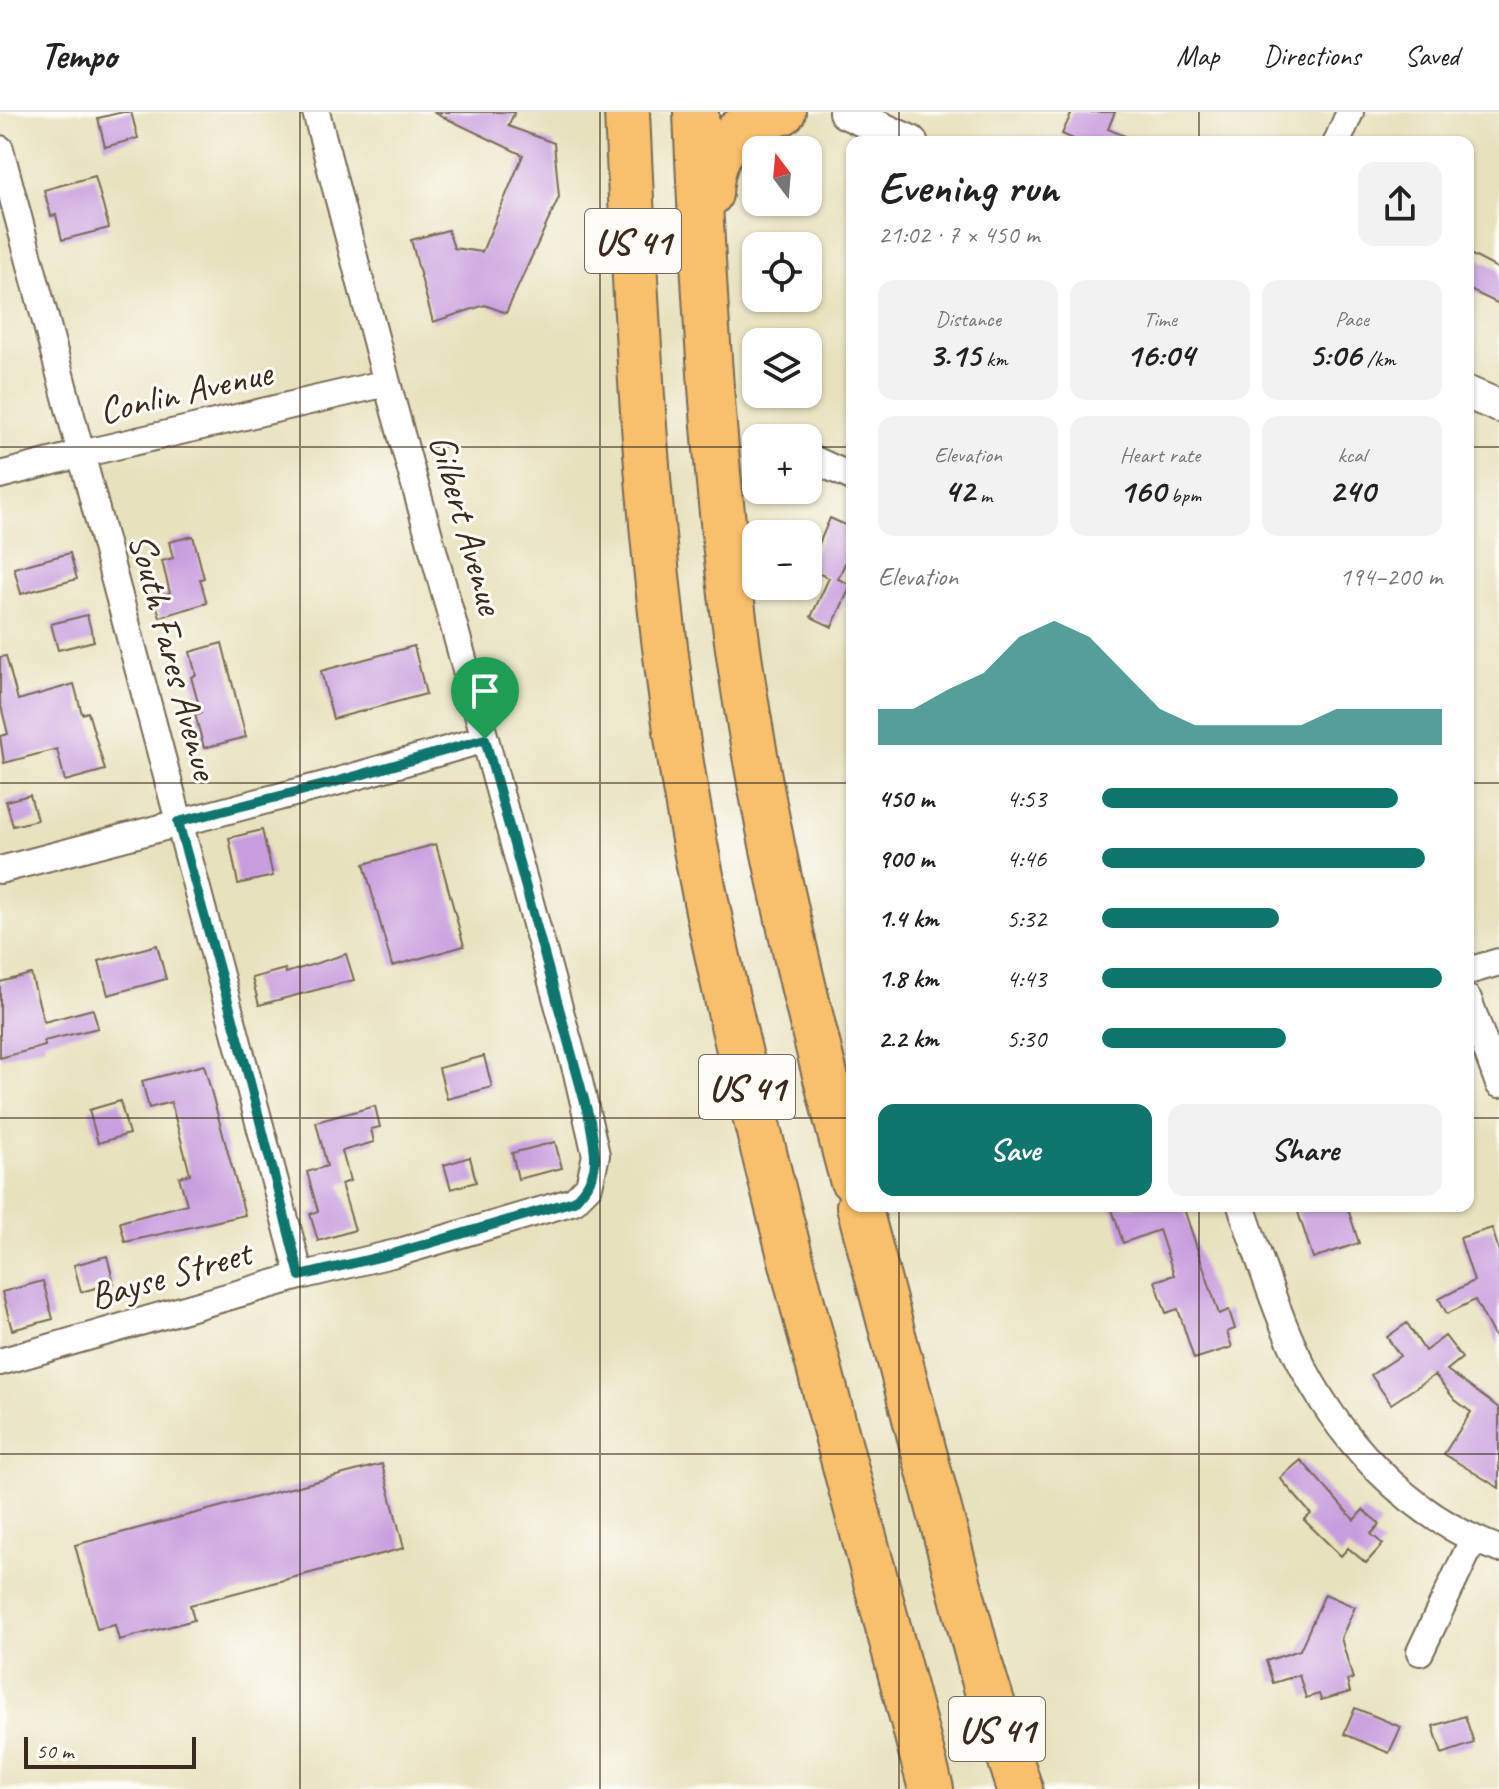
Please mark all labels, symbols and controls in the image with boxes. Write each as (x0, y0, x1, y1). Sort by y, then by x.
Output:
text: Tempo (40, 32, 116, 79)
text: Map (1176, 38, 1219, 73)
text: Directions (1263, 38, 1361, 73)
text: Saved (1405, 38, 1459, 73)
north arrow (742, 136, 822, 216)
map controls (742, 136, 822, 600)
text: Evening run (878, 160, 1058, 215)
button: share (1358, 162, 1442, 246)
road number: US 41 (585, 209, 681, 273)
text: 21:02 · 7 × 450 m (878, 218, 1039, 251)
button: locate (742, 232, 822, 312)
text: Distance (935, 305, 1001, 333)
text: Time (1143, 305, 1177, 333)
text: Pace (1335, 305, 1369, 333)
button: layers (742, 328, 822, 408)
text: 3.15 (929, 333, 981, 376)
text: 16:04 (1126, 333, 1194, 376)
text: 5:06 (1309, 333, 1361, 376)
text: km (981, 345, 1007, 373)
text: /km (1361, 345, 1395, 373)
street label: Conlin Avenue (94, 348, 279, 434)
button: + (742, 424, 822, 504)
street label: Gilbert Avenue (419, 429, 515, 622)
text: Elevation (934, 441, 1002, 469)
text: Heart rate (1120, 441, 1200, 469)
text: kcal (1337, 441, 1367, 469)
text: 42 (944, 469, 974, 512)
text: 160 (1119, 469, 1166, 512)
text: 240 (1329, 469, 1375, 512)
text: m (974, 481, 992, 509)
text: bpm (1166, 481, 1201, 509)
button: − (742, 520, 822, 600)
street label: South Fares Avenue (118, 528, 230, 787)
text: Elevation (878, 560, 958, 593)
text: 194–200 m (1339, 560, 1442, 593)
pin (451, 657, 519, 739)
icon: arrive (463, 669, 507, 713)
text: 450 m (878, 782, 934, 815)
text: 4:53 (1006, 782, 1046, 815)
text: 900 m (878, 842, 934, 875)
text: 4:46 (1006, 842, 1046, 875)
text: 1.4 km (878, 902, 938, 935)
text: 5:32 (1006, 902, 1046, 935)
text: 1.8 km (878, 962, 938, 995)
text: 4:43 (1006, 962, 1046, 995)
text: 2.2 km (878, 1022, 938, 1055)
text: 5:30 (1006, 1022, 1046, 1055)
road number: US 41 (699, 1055, 795, 1119)
button: Save (878, 1104, 1152, 1196)
button: Share (1168, 1104, 1442, 1196)
street label: Bayse Street (84, 1228, 259, 1320)
road number: US 41 (949, 1697, 1045, 1761)
scale bar (24, 1733, 196, 1769)
text: 50 m (36, 1737, 73, 1765)

